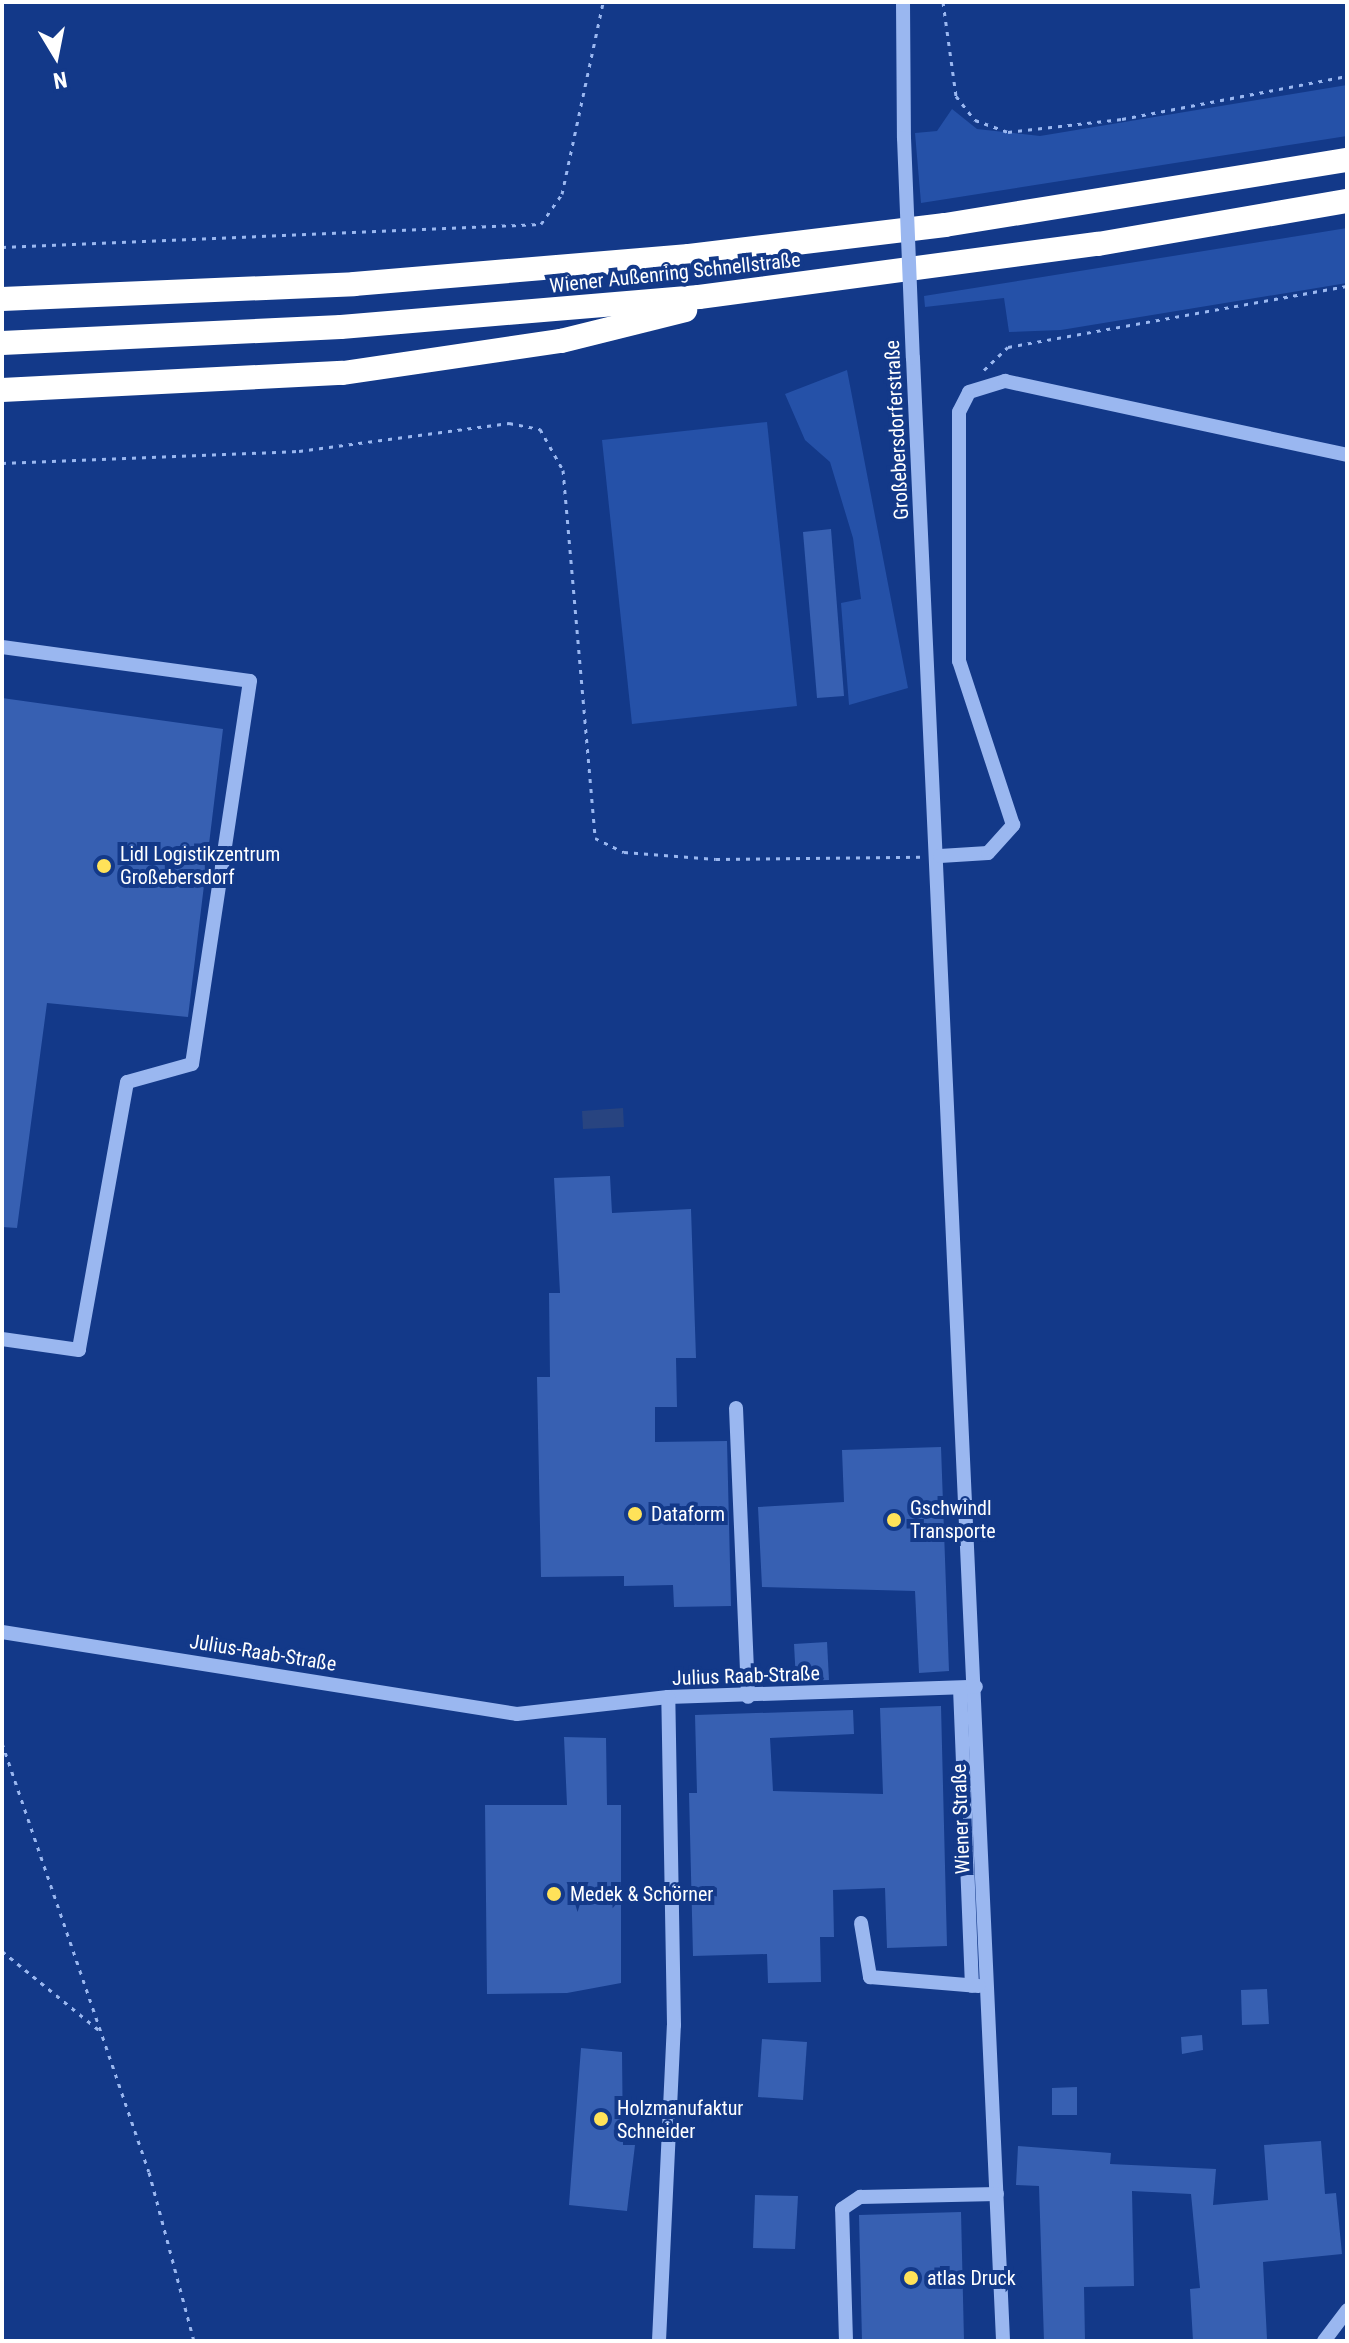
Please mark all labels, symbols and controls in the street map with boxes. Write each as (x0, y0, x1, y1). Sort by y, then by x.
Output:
north arrow (16, 16, 96, 96)
text: N (51, 67, 69, 94)
street label: Wiener Außenring Schnellstraße (548, 248, 802, 298)
street label: Großebersdorferstraße (880, 340, 914, 520)
place label: Lidl Logistikzentrum Großebersdorf (120, 842, 280, 889)
marker: Lidl Logistikzentrum Großebersdorf (95, 857, 113, 875)
place label: Gschwindl Transporte (910, 1496, 996, 1543)
place label: Dataform (651, 1502, 725, 1526)
marker: Dataform (626, 1505, 644, 1523)
marker: Gschwindl Transporte (885, 1511, 903, 1529)
street label: Julius-Raab-Straße (188, 1630, 338, 1676)
street label: Julius Raab-Straße (672, 1661, 820, 1691)
street label: Wiener Straße (947, 1763, 975, 1875)
place label: Medek & Schörner (570, 1882, 713, 1906)
marker: Medek & Schörner (545, 1885, 563, 1903)
place label: Holzmanufaktur Schneider (617, 2096, 743, 2143)
marker: Holzmanufaktur Schneider (592, 2110, 610, 2128)
place label: atlas Druck (927, 2266, 1016, 2290)
marker: atlas Druck (902, 2269, 920, 2287)

